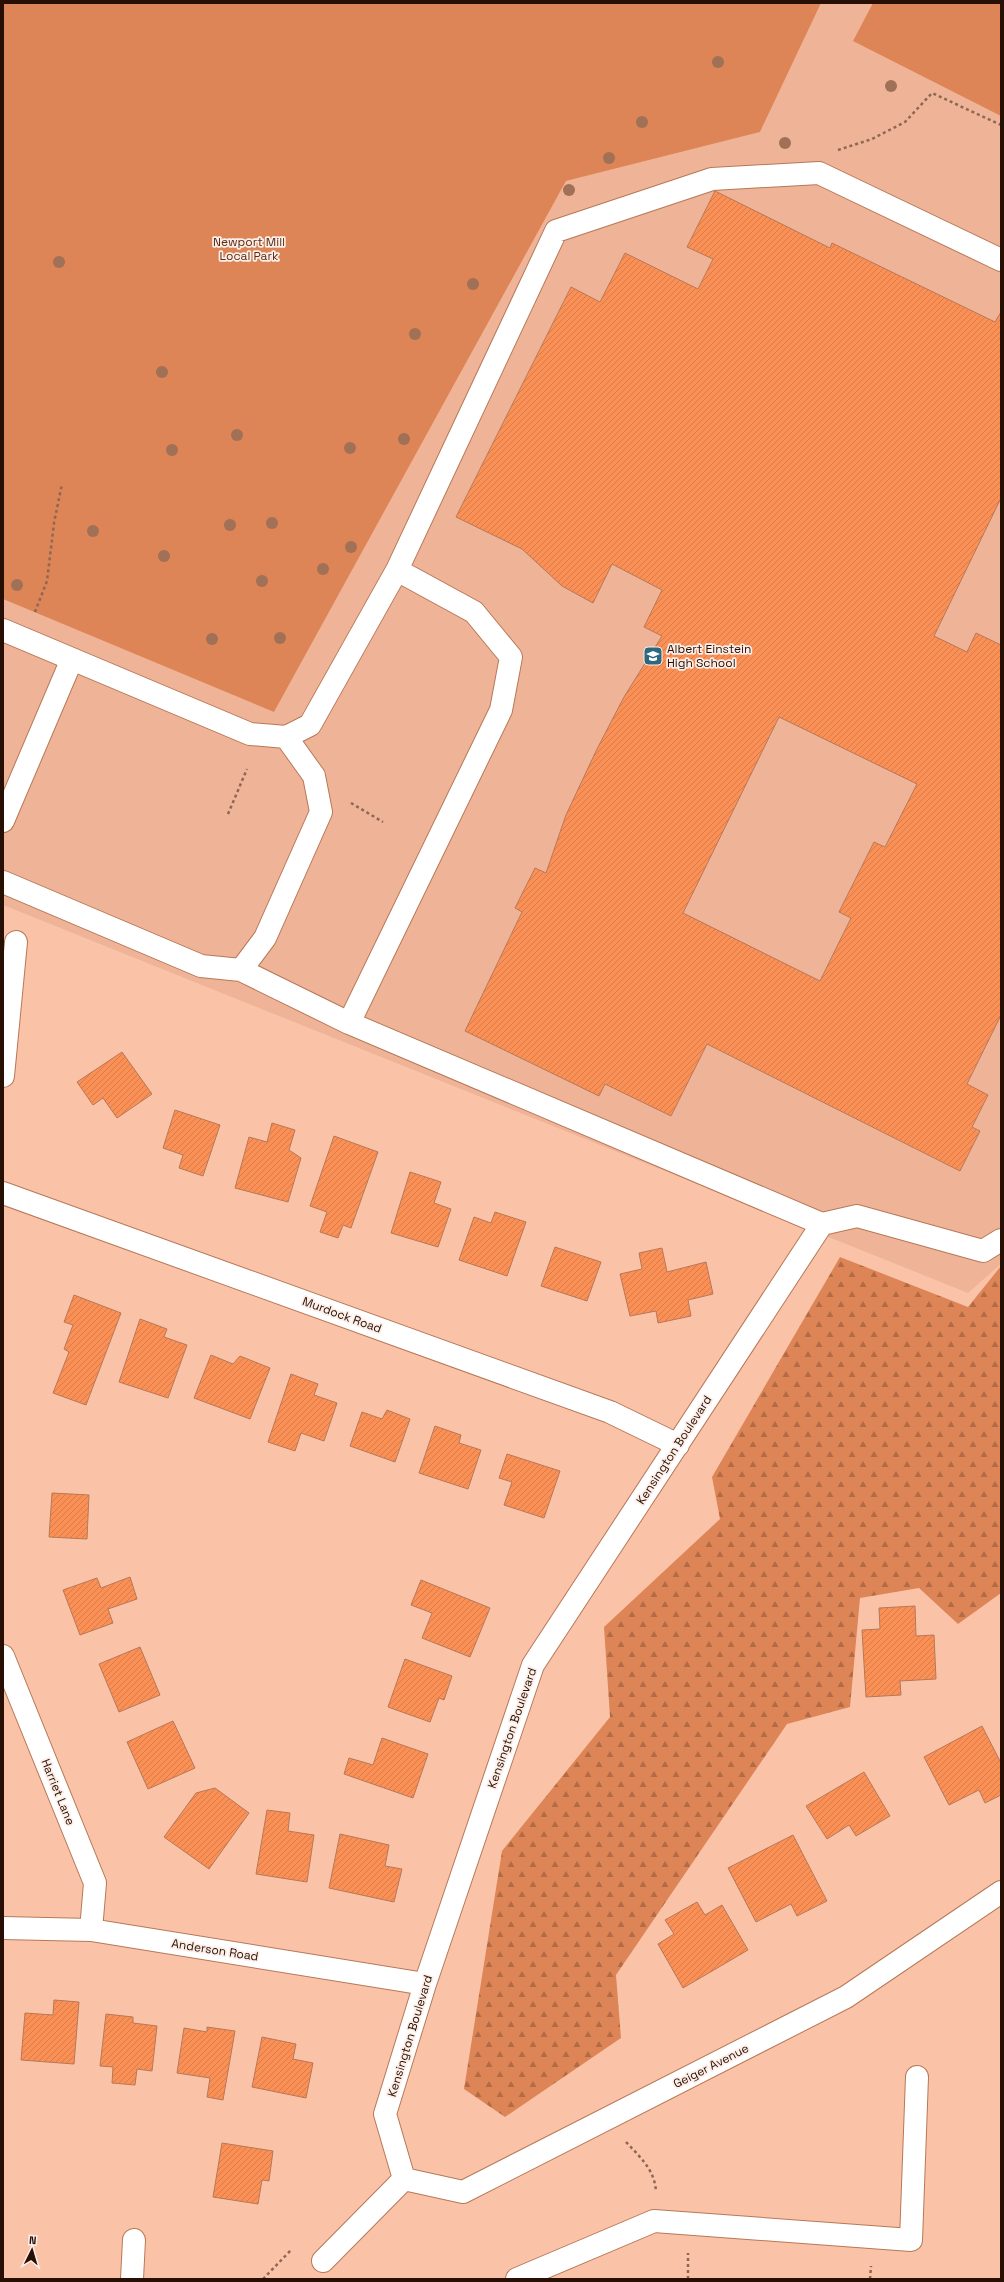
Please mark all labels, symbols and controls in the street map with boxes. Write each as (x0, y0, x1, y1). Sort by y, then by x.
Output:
park label: Newport Mill Local Park (213, 234, 285, 264)
place label: Albert Einstein High School (667, 641, 751, 671)
school or university icon: Albert Einstein High School (642, 645, 664, 667)
street label: Murdock Road (300, 1293, 384, 1337)
street label: Kensington Boulevard (633, 1392, 715, 1508)
street label: Kensington Boulevard (484, 1665, 540, 1791)
street label: Harriet Lane (37, 1756, 79, 1828)
street label: Anderson Road (170, 1935, 260, 1965)
street label: Kensington Boulevard (384, 1973, 436, 2099)
street label: Geiger Avenue (671, 2040, 751, 2092)
north arrow (12, 2230, 52, 2270)
text: N (29, 2233, 37, 2247)

